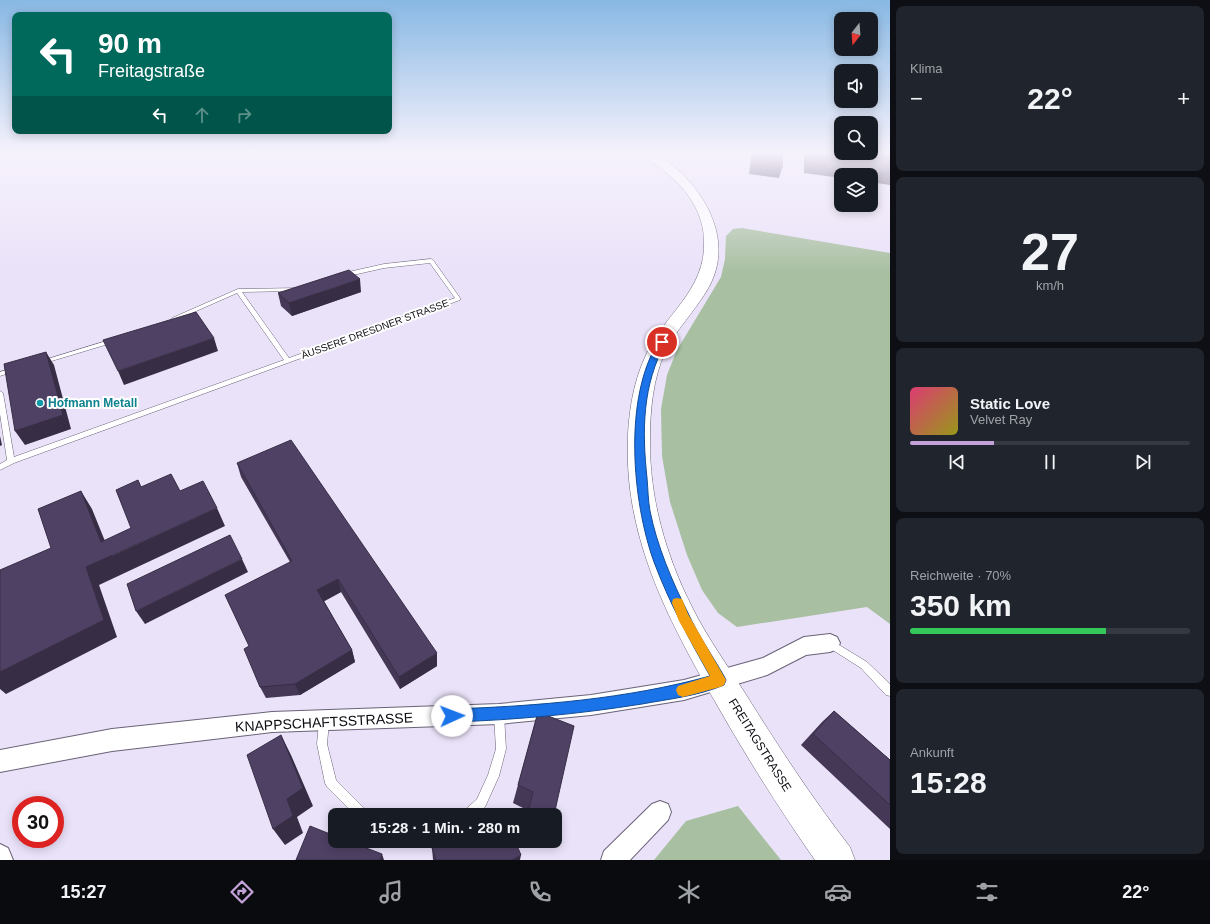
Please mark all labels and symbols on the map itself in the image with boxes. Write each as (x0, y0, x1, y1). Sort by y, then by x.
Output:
north arrow (834, 12, 878, 56)
street label: ÄUSSERE DRESDNER STRASSE (300, 297, 451, 361)
pin (645, 325, 679, 359)
place label: Hofmann Metall (48, 396, 137, 410)
marker: Hofmann Metall (35, 398, 45, 408)
position arrow (431, 695, 473, 737)
street label: FREITAGSTRASSE (726, 696, 794, 794)
street label: KNAPPSCHAFTSSTRASSE (235, 709, 413, 735)
speed limit sign: 30 (12, 796, 64, 848)

